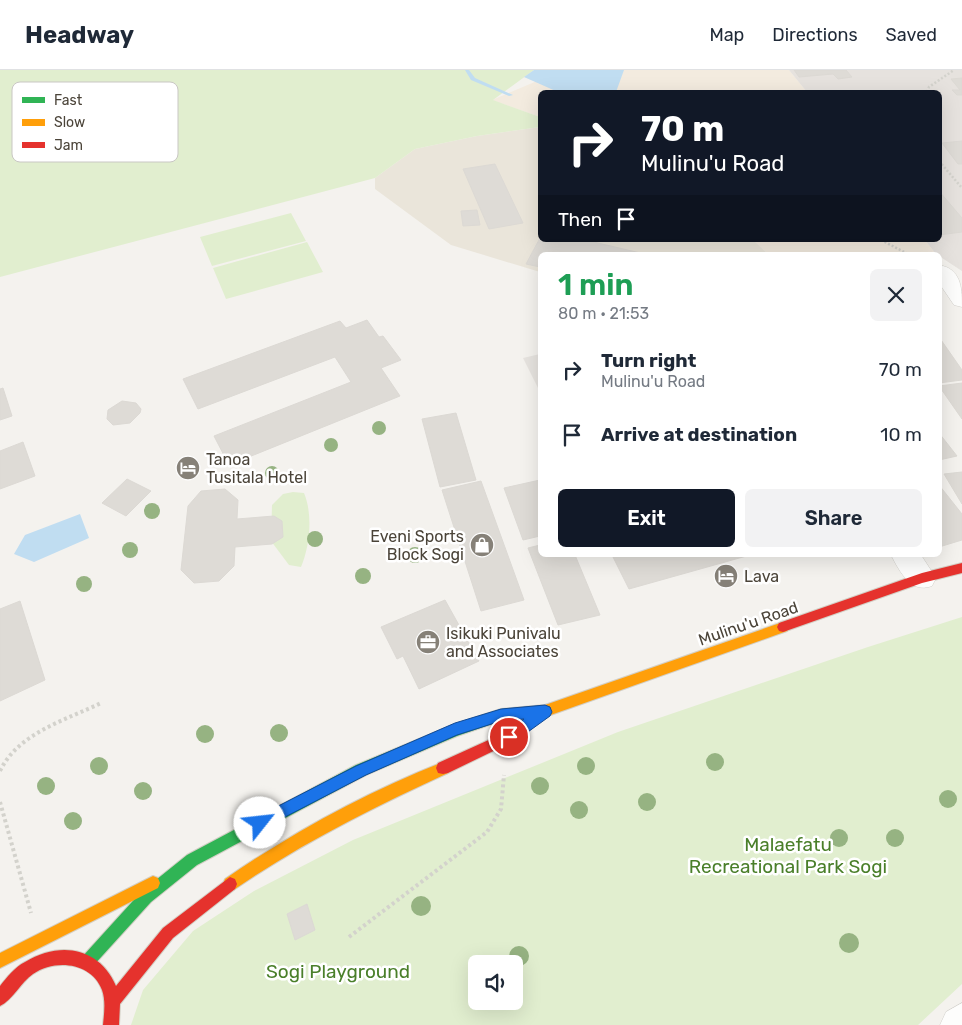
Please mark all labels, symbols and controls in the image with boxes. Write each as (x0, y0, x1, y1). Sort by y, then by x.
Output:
text: Headway (25, 21, 134, 49)
text: Map (709, 24, 744, 46)
text: Directions (772, 24, 858, 46)
text: Saved (886, 24, 937, 46)
legend (12, 82, 178, 162)
text: Fast (54, 92, 83, 109)
text: 70 m (641, 108, 724, 150)
icon: right (558, 110, 623, 175)
text: Slow (54, 114, 85, 131)
text: Jam (54, 137, 83, 154)
text: Mulinu'u Road (641, 150, 784, 177)
icon: arrive (612, 205, 640, 233)
text: Then (558, 208, 602, 231)
text: 1 min (558, 267, 633, 303)
button: close (870, 269, 922, 321)
text: 80 m · 21:53 (558, 304, 649, 323)
text: Turn right (601, 349, 696, 372)
icon: right (558, 356, 586, 384)
text: 70 m (879, 358, 922, 381)
text: Mulinu'u Road (601, 372, 705, 391)
icon: arrive (558, 421, 586, 449)
text: Arrive at destination (601, 423, 797, 446)
text: 10 m (880, 423, 922, 446)
place label: Tanoa Tusitala Hotel (206, 450, 307, 487)
hotel icon: Tanoa Tusitala Hotel (175, 455, 201, 481)
button: Exit (558, 489, 735, 547)
button: Share (745, 489, 922, 547)
place label: Eveni Sports Block Sogi (370, 527, 464, 564)
shop icon: Eveni Sports Block Sogi (469, 532, 495, 558)
hotel icon: Lava (713, 563, 739, 589)
place label: Lava (744, 567, 779, 586)
street label: Mulinu'u Road (696, 598, 801, 649)
place label: Isikuki Punivalu and Associates (446, 624, 561, 661)
office icon: Isikuki Punivalu and Associates (415, 629, 441, 655)
pin (488, 716, 530, 758)
icon: arrive (495, 723, 523, 751)
position arrow (233, 796, 285, 848)
park label: Malaefatu Recreational Park Sogi (689, 833, 887, 878)
map controls (468, 955, 523, 1010)
button: sound (468, 955, 523, 1010)
park label: Sogi Playground (266, 960, 410, 983)

